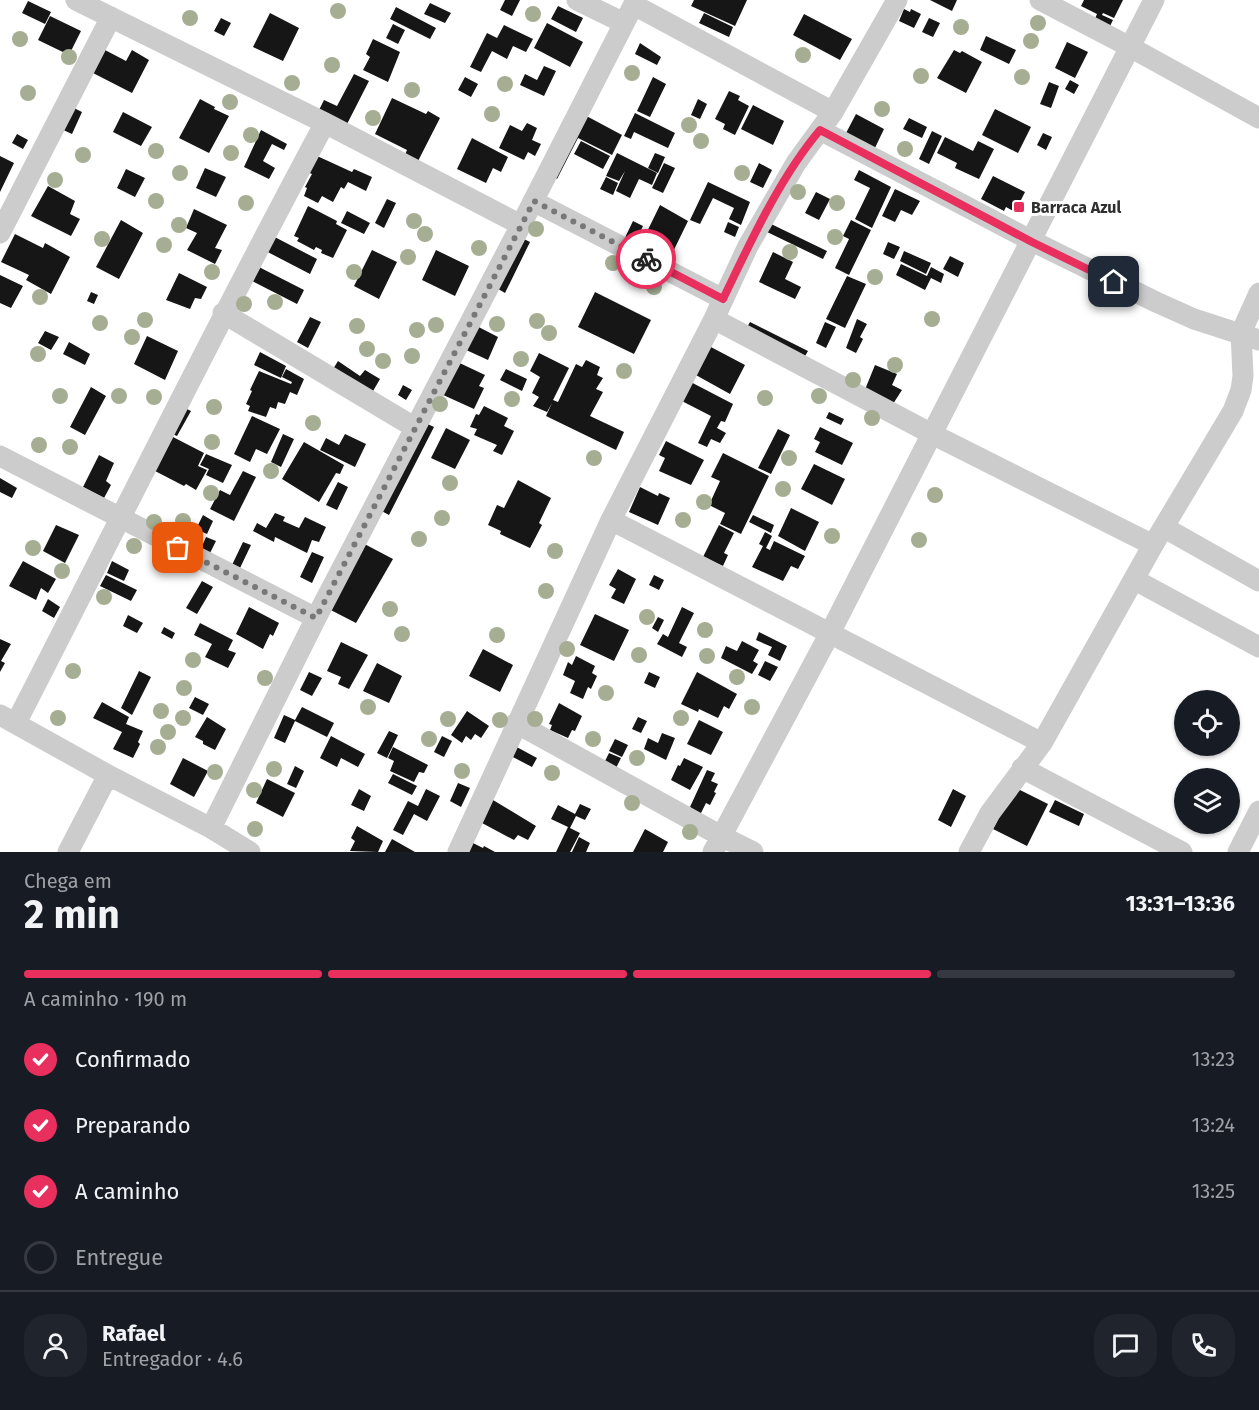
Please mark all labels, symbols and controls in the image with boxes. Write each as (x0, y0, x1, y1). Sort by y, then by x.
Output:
place label: Barraca Azul (1031, 198, 1122, 217)
marker: Barraca Azul (1012, 200, 1026, 214)
courier (616, 229, 676, 289)
icon: bike (630, 243, 663, 276)
pin (1088, 256, 1139, 307)
icon: home (1097, 265, 1130, 298)
pin (152, 522, 203, 573)
icon: bag (161, 531, 194, 564)
map controls (1174, 690, 1240, 834)
button: locate (1174, 690, 1240, 756)
button: layers (1174, 768, 1240, 834)
text: Chega em (24, 869, 112, 893)
text: 13:31–13:36 (1126, 890, 1235, 917)
text: 2 min (24, 892, 120, 938)
text: A caminho · 190 m (24, 987, 187, 1011)
icon: check (24, 1043, 57, 1076)
text: Confirmado (75, 1046, 191, 1073)
text: 13:23 (1192, 1047, 1235, 1071)
icon: check (24, 1109, 57, 1142)
text: Preparando (75, 1112, 191, 1139)
text: 13:24 (1192, 1113, 1235, 1137)
icon: check (24, 1175, 57, 1208)
text: A caminho (75, 1178, 179, 1205)
text: 13:25 (1192, 1179, 1235, 1203)
text: Entregue (75, 1244, 163, 1271)
button: person (24, 1314, 87, 1377)
button: chat (1094, 1314, 1157, 1377)
button: phone (1172, 1314, 1235, 1377)
text: Rafael (102, 1320, 165, 1347)
text: Entregador · 4.6 (102, 1347, 243, 1371)

